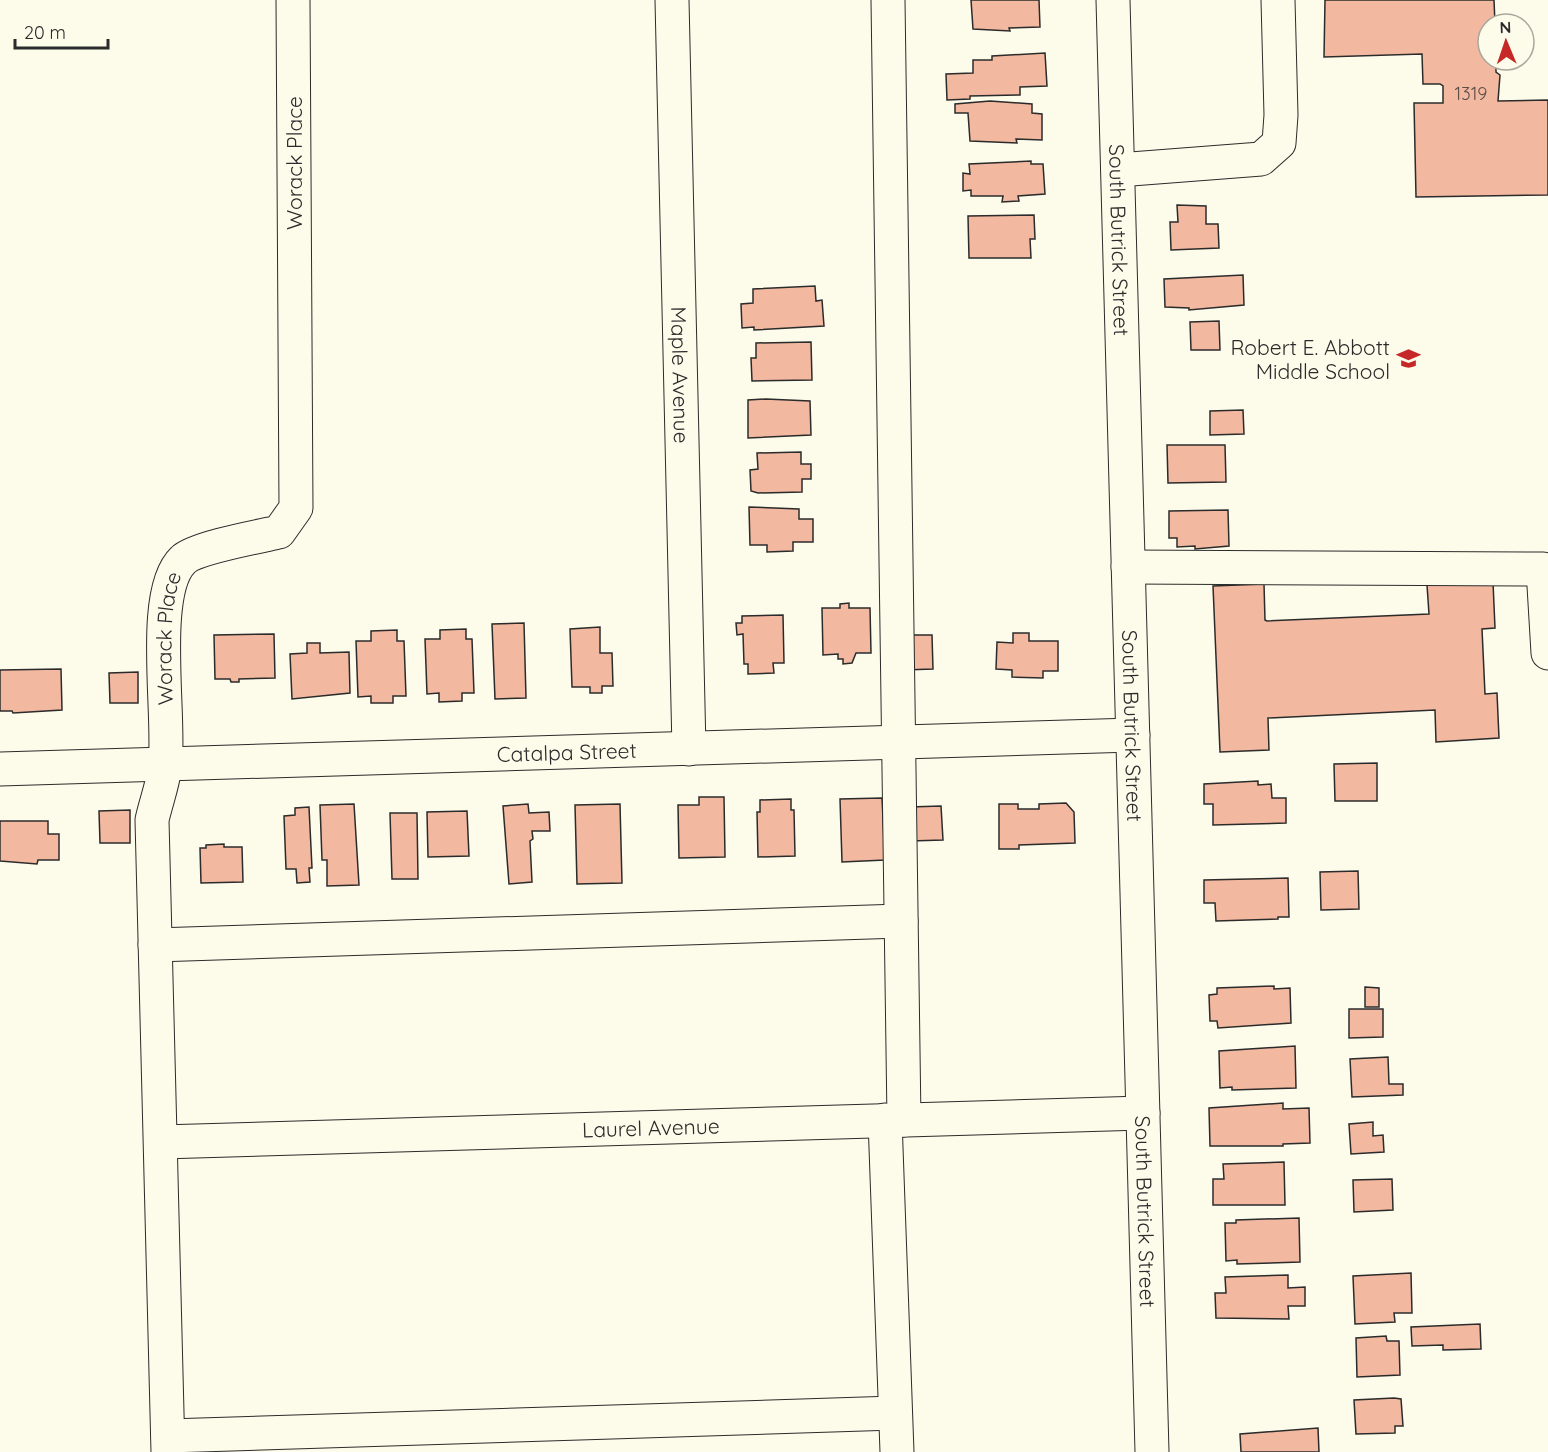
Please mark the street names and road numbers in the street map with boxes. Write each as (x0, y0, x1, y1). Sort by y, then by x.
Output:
street label: Worack Place (281, 96, 307, 230)
street label: South Butrick Street (1104, 144, 1135, 336)
street label: Maple Avenue (666, 306, 695, 444)
street label: Worack Place (150, 567, 186, 706)
street label: South Butrick Street (1117, 629, 1148, 822)
street label: Catalpa Street (496, 737, 637, 767)
street label: Laurel Avenue (582, 1113, 720, 1143)
street label: South Butrick Street (1130, 1115, 1161, 1308)

